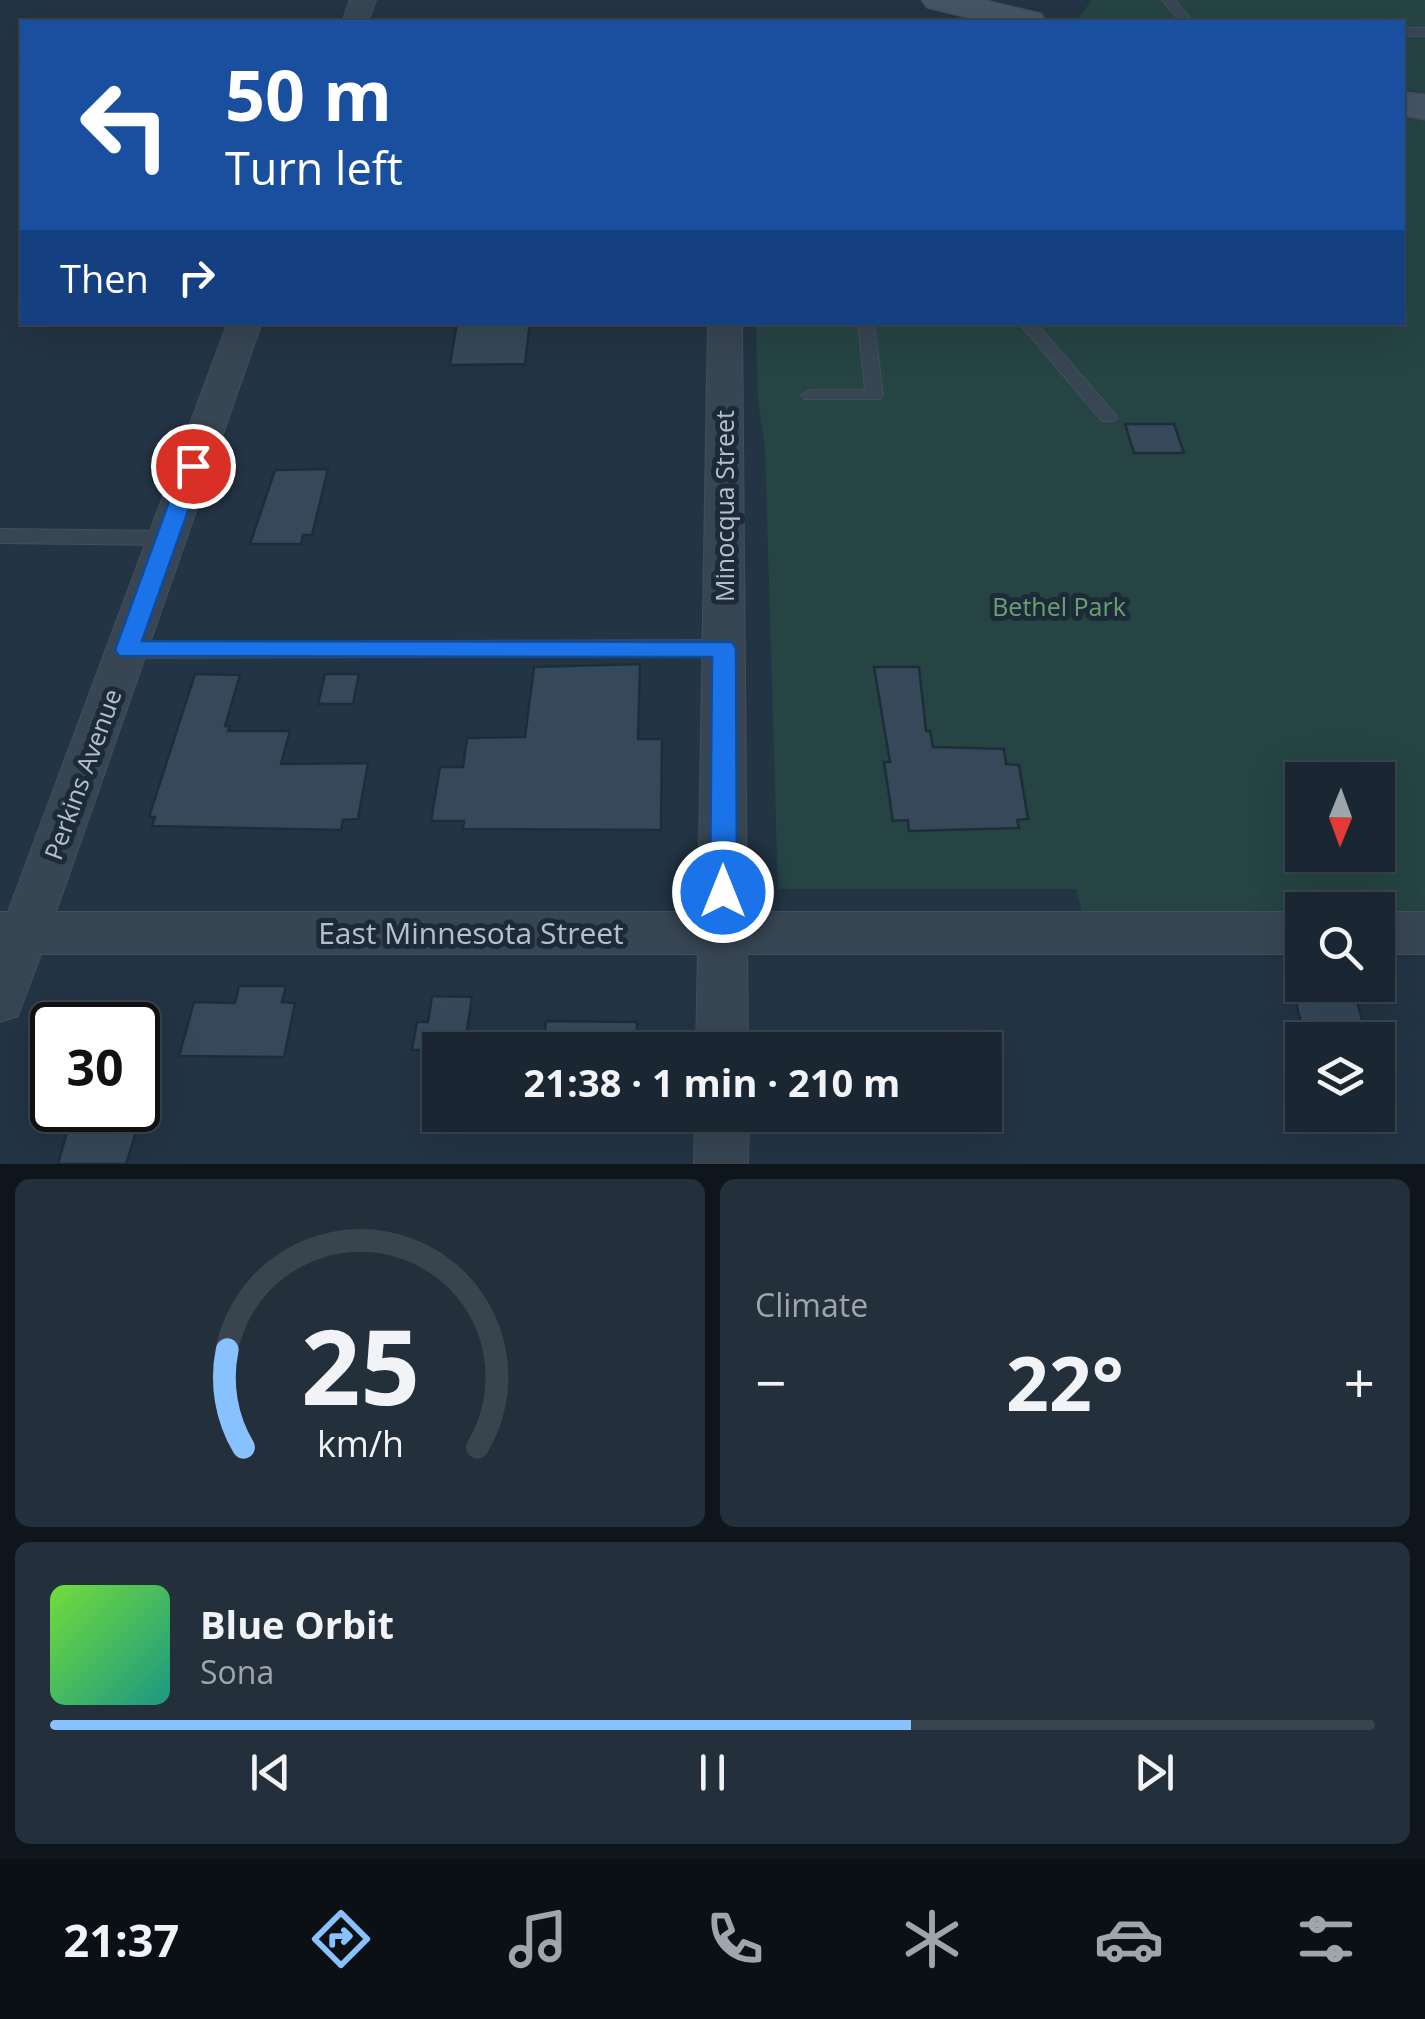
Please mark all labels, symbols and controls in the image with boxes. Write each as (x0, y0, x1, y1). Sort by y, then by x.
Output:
text: 50 m (225, 46, 392, 142)
icon: left (60, 60, 190, 190)
text: Turn left (225, 137, 403, 198)
icon: right (169, 250, 224, 305)
text: Then (60, 252, 149, 304)
street label: Minocqua Street (707, 410, 741, 602)
pin (151, 424, 236, 509)
icon: arrive (166, 439, 221, 494)
park label: Bethel Park (992, 589, 1126, 623)
street label: Perkins Avenue (35, 684, 129, 864)
north arrow (1285, 762, 1395, 872)
map controls (1285, 762, 1395, 1132)
position arrow (671, 840, 775, 944)
button: search (1285, 892, 1395, 1002)
street label: East Minnesota Street (318, 912, 624, 953)
speed limit sign: 30 (30, 1002, 160, 1132)
button: layers (1285, 1022, 1395, 1132)
text: 21:38 · 1 min · 210 m (524, 1056, 900, 1108)
text: Climate (755, 1283, 868, 1326)
text: 25 (301, 1294, 419, 1435)
text: 22° (1006, 1331, 1124, 1433)
text: − (755, 1344, 786, 1419)
text: + (1344, 1344, 1375, 1419)
text: km/h (317, 1419, 403, 1467)
text: Blue Orbit (200, 1598, 394, 1650)
text: Sona (200, 1650, 274, 1693)
icon: previous (243, 1745, 298, 1800)
icon: pause (685, 1745, 740, 1800)
icon: next (1127, 1745, 1182, 1800)
icon: directions (306, 1904, 376, 1974)
icon: music (503, 1904, 573, 1974)
icon: phone (700, 1904, 770, 1974)
icon: climate (897, 1904, 967, 1974)
icon: car (1094, 1904, 1164, 1974)
icon: filters (1291, 1904, 1361, 1974)
text: 21:37 (64, 1909, 179, 1970)

